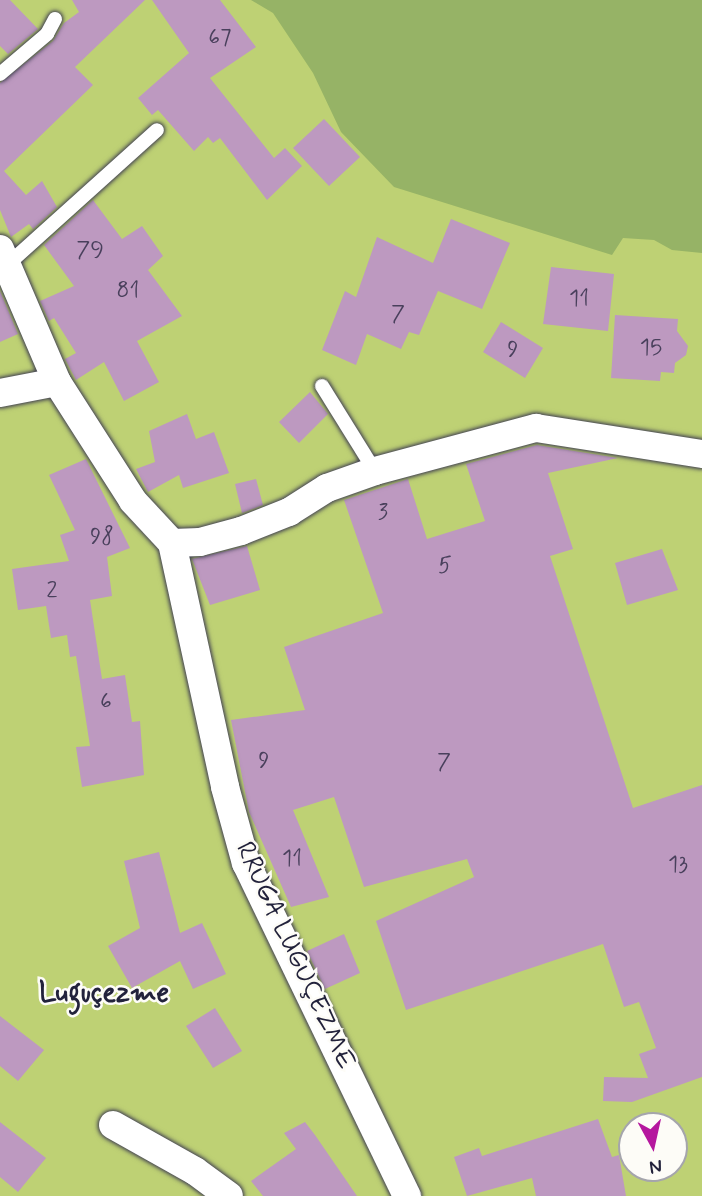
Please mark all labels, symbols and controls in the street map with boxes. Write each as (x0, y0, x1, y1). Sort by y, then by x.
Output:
house number: 67 (208, 24, 232, 52)
house number: 79 (76, 237, 104, 265)
house number: 81 (117, 277, 139, 305)
house number: 11 (569, 285, 589, 313)
house number: 7 (391, 301, 405, 329)
house number: 15 (640, 334, 662, 362)
house number: 9 (507, 336, 519, 364)
house number: 3 (378, 499, 388, 527)
house number: 98 (90, 523, 114, 551)
house number: 5 (438, 552, 452, 580)
house number: 2 (46, 577, 58, 605)
house number: 6 (100, 688, 112, 716)
house number: 9 (258, 747, 270, 775)
house number: 7 (437, 749, 451, 777)
street label: RRUGA LUGUÇEZME (227, 837, 361, 1075)
house number: 11 (282, 845, 302, 873)
house number: 13 (668, 851, 688, 879)
district label: Luguçezme (39, 977, 169, 1011)
north arrow (618, 1112, 688, 1182)
text: N (648, 1153, 664, 1180)

